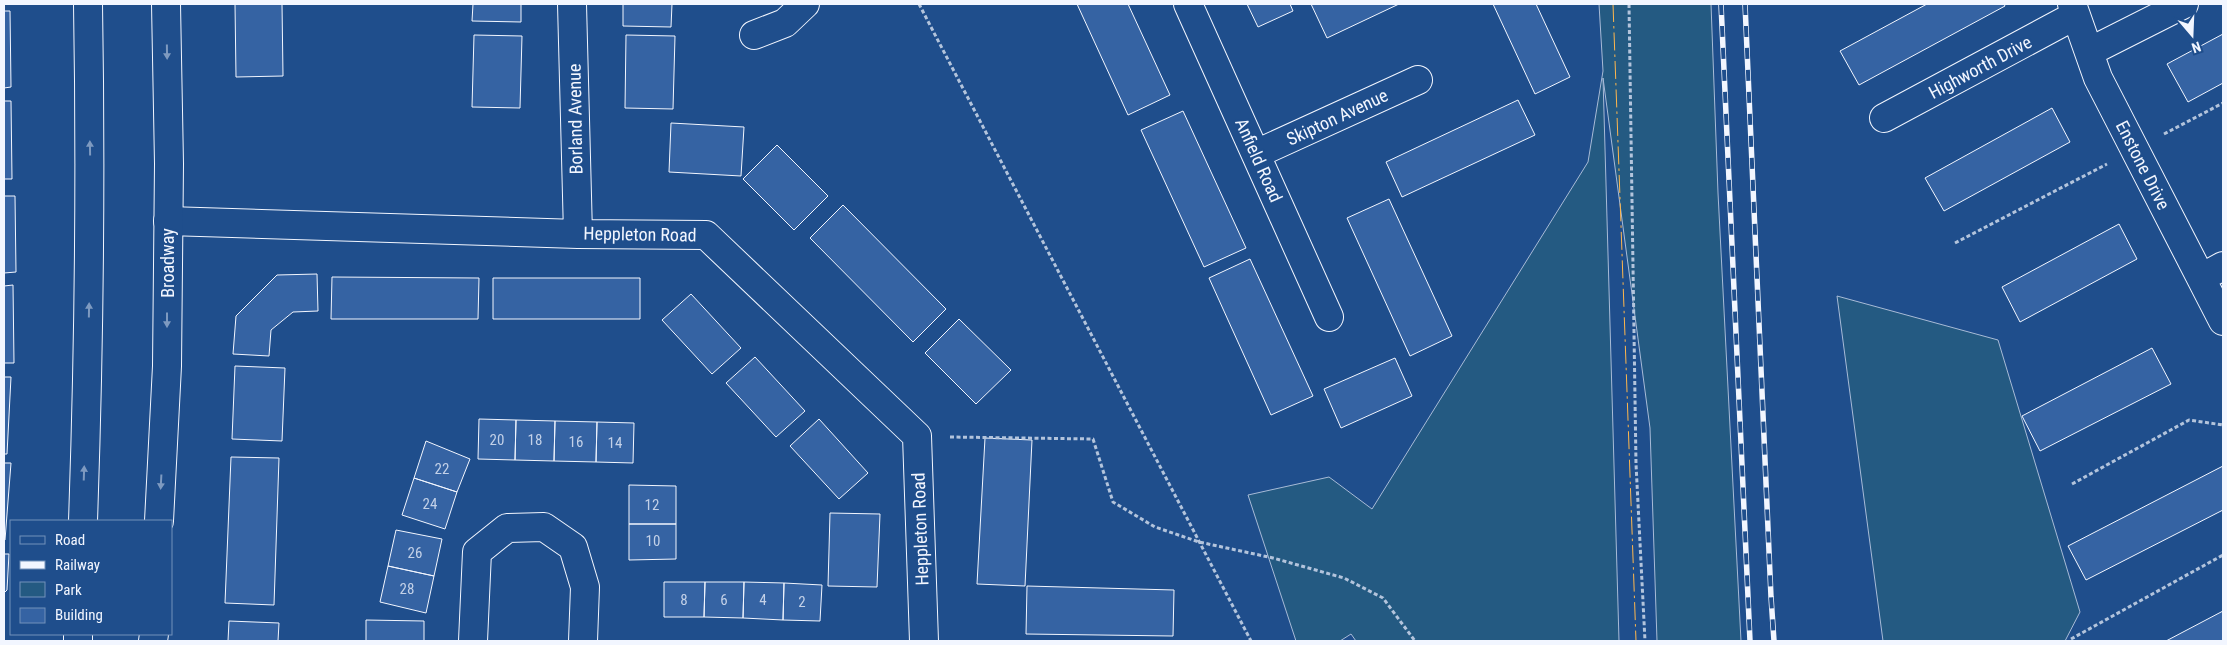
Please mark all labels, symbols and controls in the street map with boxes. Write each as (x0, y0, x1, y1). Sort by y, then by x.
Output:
north arrow (2167, 10, 2217, 60)
street label: Highworth Drive (1925, 31, 2035, 103)
text: N (2190, 38, 2203, 56)
one-way arrow (163, 45, 171, 61)
street label: Borland Avenue (564, 63, 586, 175)
street label: Skipton Avenue (1283, 84, 1391, 150)
street label: Anfield Road (1231, 115, 1287, 205)
street label: Enstone Drive (2112, 117, 2174, 213)
one-way arrow (86, 139, 94, 155)
street label: Heppleton Road (583, 223, 697, 245)
street label: Broadway (157, 228, 178, 298)
one-way arrow (85, 302, 93, 318)
one-way arrow (163, 312, 171, 328)
house number: 20 (490, 431, 504, 449)
house number: 18 (528, 431, 542, 449)
house number: 16 (569, 433, 583, 451)
house number: 14 (608, 434, 622, 452)
house number: 22 (435, 460, 449, 478)
one-way arrow (81, 464, 89, 480)
street label: Heppleton Road (908, 472, 932, 586)
one-way arrow (156, 475, 164, 491)
house number: 24 (423, 495, 437, 513)
house number: 12 (645, 496, 659, 514)
legend (10, 520, 172, 635)
text: Road (55, 531, 85, 549)
house number: 10 (646, 532, 660, 550)
house number: 26 (408, 544, 422, 562)
text: Railway (55, 556, 100, 574)
house number: 28 (400, 580, 414, 598)
text: Park (55, 581, 82, 599)
house number: 8 (680, 591, 688, 609)
house number: 6 (720, 591, 728, 609)
house number: 4 (759, 591, 767, 609)
house number: 2 (798, 593, 806, 611)
text: Building (55, 606, 103, 624)

